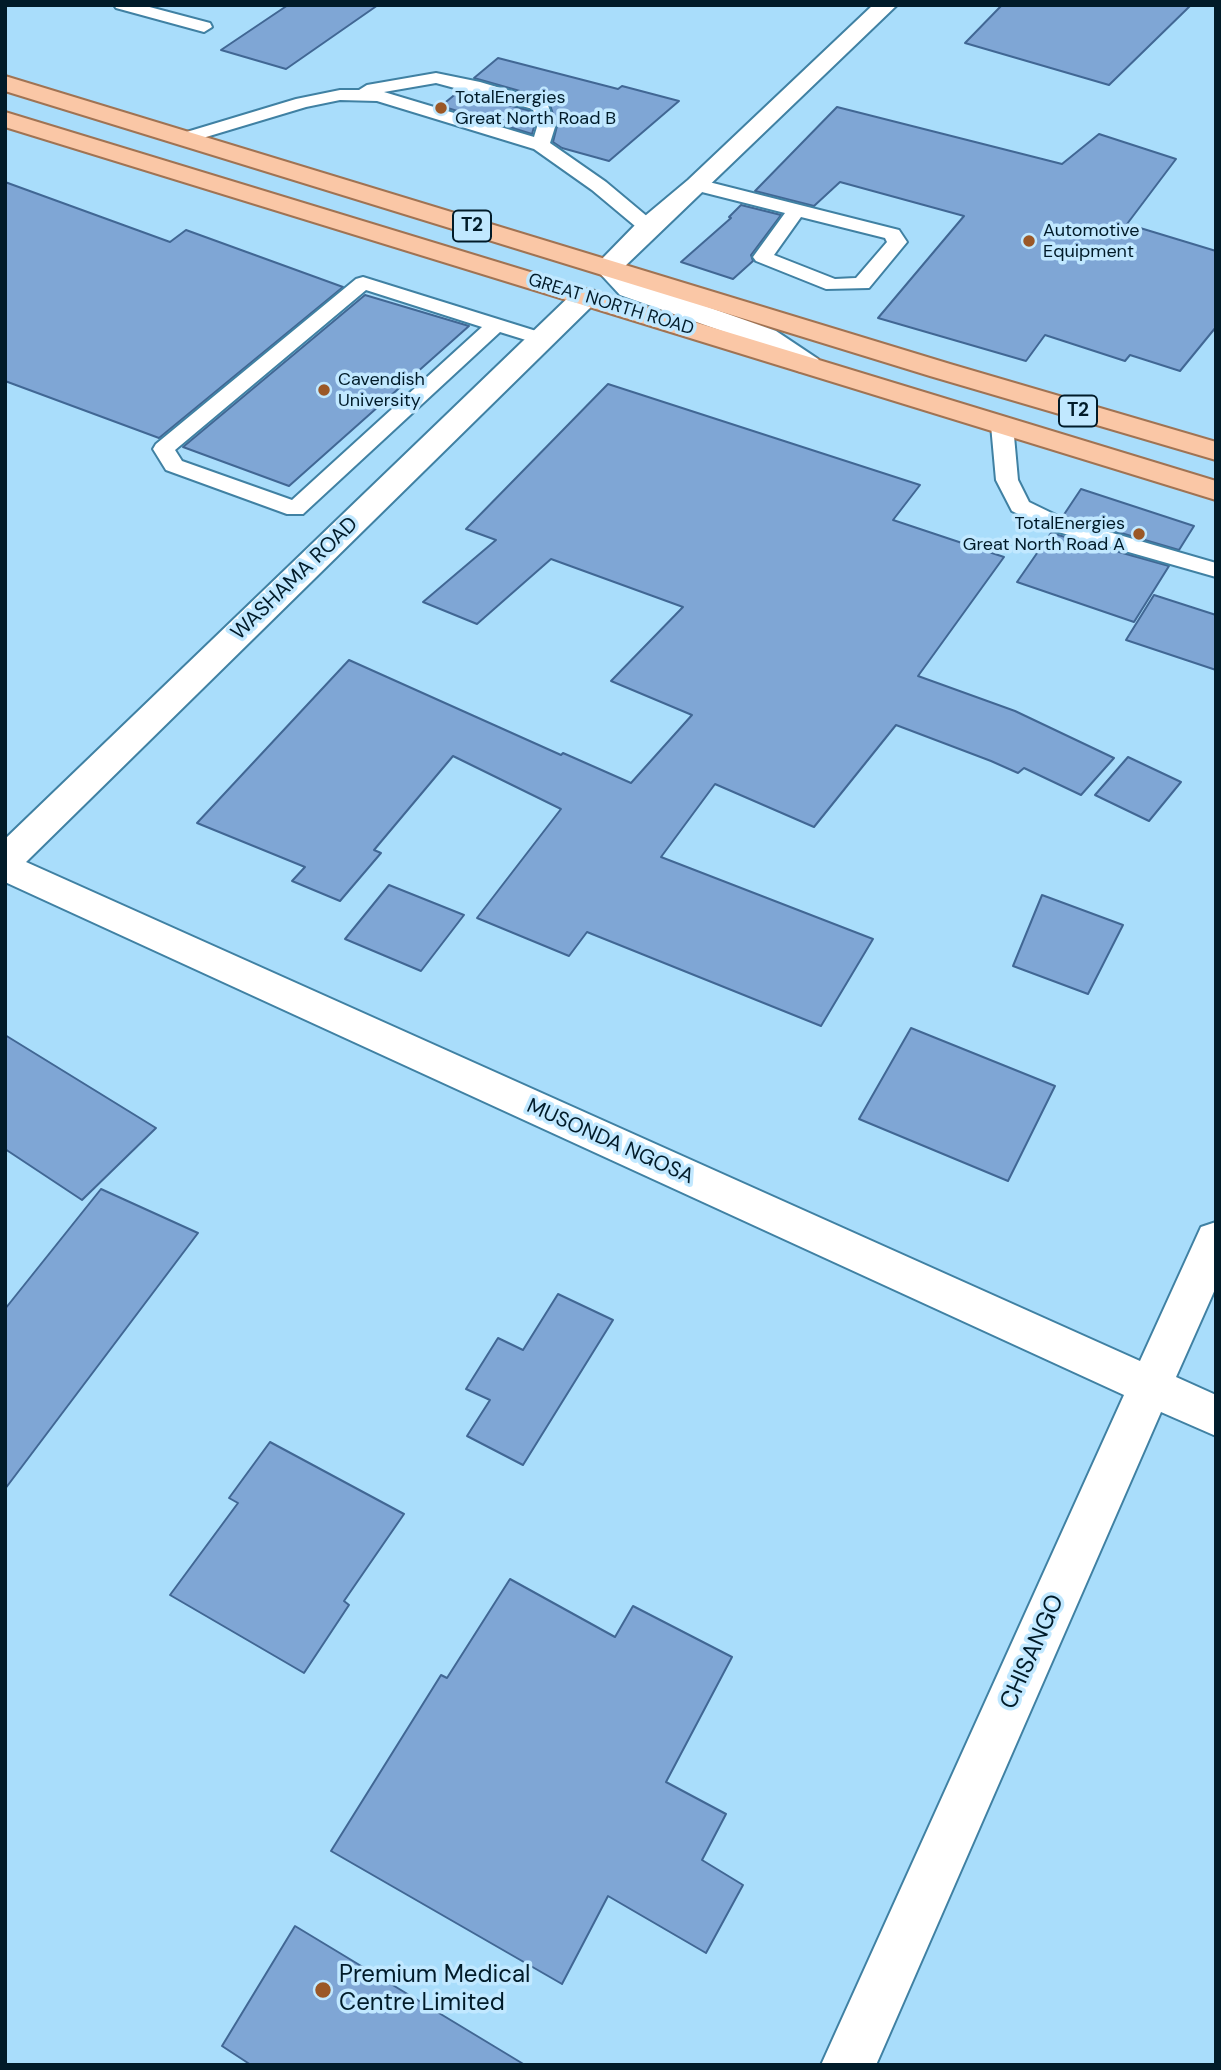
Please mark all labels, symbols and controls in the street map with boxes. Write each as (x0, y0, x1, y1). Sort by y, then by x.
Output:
place label: TotalEnergies Great North Road B (455, 87, 616, 130)
marker: TotalEnergies Great North Road B (433, 100, 449, 116)
road number: T2 (453, 210, 491, 242)
place label: Automotive Equipment (1043, 220, 1140, 262)
marker: Automotive Equipment (1021, 233, 1037, 249)
street label: GREAT NORTH ROAD (526, 270, 696, 340)
place label: Cavendish University (338, 369, 425, 412)
marker: Cavendish University (316, 382, 332, 398)
road number: T2 (1059, 396, 1097, 426)
street label: WASHAMA ROAD (226, 512, 364, 646)
place label: TotalEnergies Great North Road A (963, 513, 1125, 556)
marker: TotalEnergies Great North Road A (1131, 526, 1147, 542)
street label: MUSONDA NGOSA (523, 1094, 697, 1190)
street label: CHISANGO (995, 1590, 1071, 1714)
place label: Premium Medical Centre Limited (339, 1962, 530, 2018)
marker: Premium Medical Centre Limited (313, 1980, 333, 2000)

